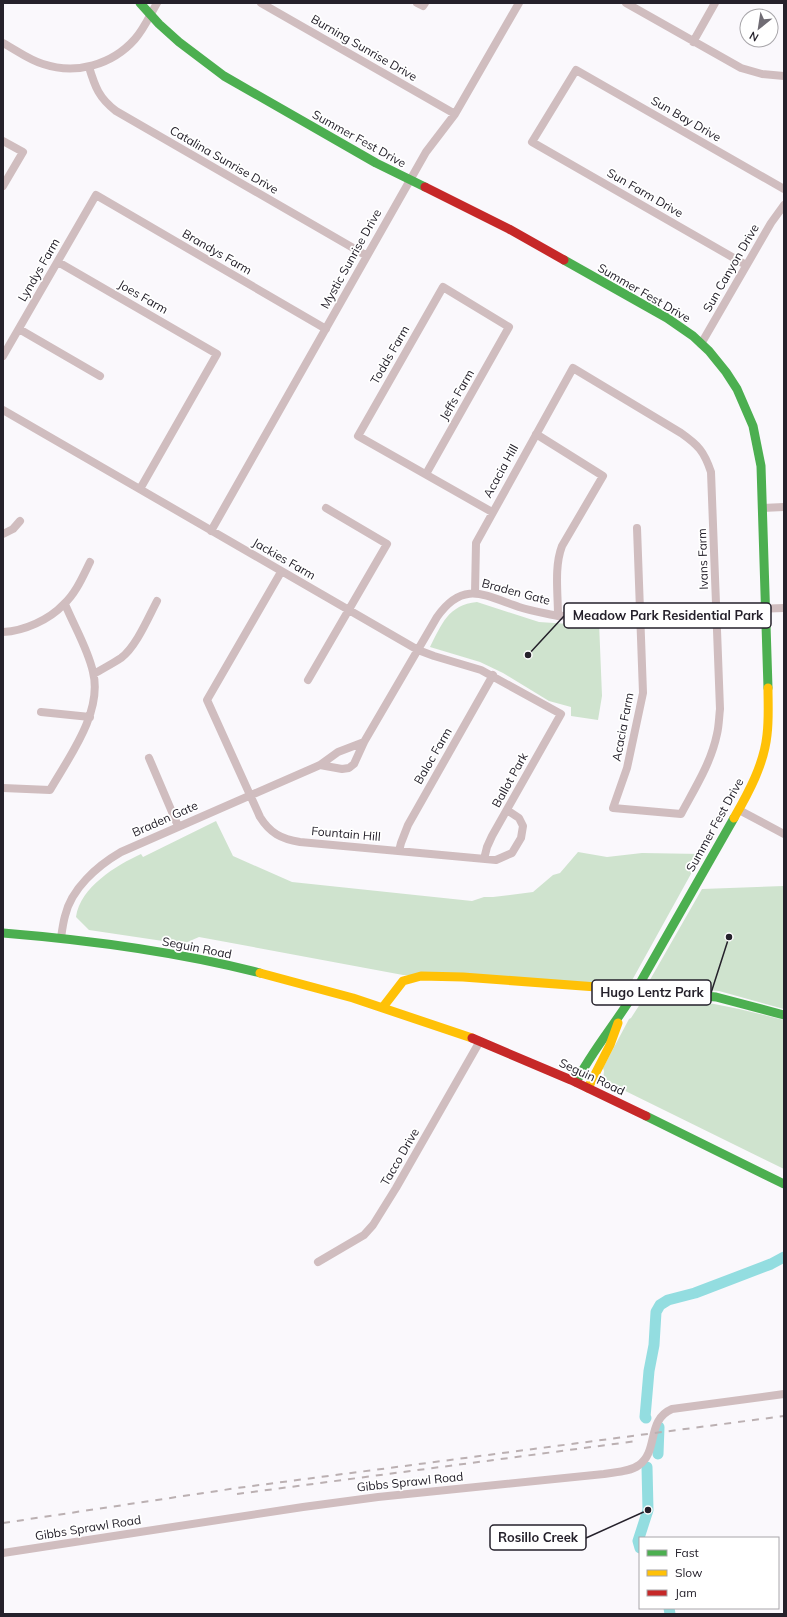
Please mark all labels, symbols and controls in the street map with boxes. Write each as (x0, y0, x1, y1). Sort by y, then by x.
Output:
north arrow (739, 8, 779, 48)
street label: Burning Sunrise Drive (309, 11, 420, 84)
text: N (747, 29, 761, 45)
street label: Sun Bay Drive (649, 92, 724, 145)
street label: Summer Fest Drive (310, 107, 409, 171)
street label: Catalina Sunrise Drive (167, 122, 281, 197)
street label: Sun Farm Drive (605, 165, 686, 220)
street label: Mystic Sunrise Drive (317, 206, 384, 311)
street label: Sun Canyon Drive (699, 221, 762, 314)
street label: Brandys Farm (180, 226, 255, 278)
street label: Lyndys Farm (14, 235, 63, 304)
street label: Summer Fest Drive (595, 260, 693, 325)
street label: Joes Farm (116, 276, 171, 317)
street label: Todds Farm (367, 323, 412, 387)
street label: Jeffs Farm (436, 367, 477, 423)
street label: Acacia Hill (480, 441, 521, 500)
street label: Ivans Farm (694, 528, 711, 590)
street label: Jackies Farm (250, 534, 318, 583)
street label: Braden Gate (480, 575, 552, 608)
callout: Meadow Park Residential Park (564, 603, 771, 628)
text: Meadow Park Residential Park (573, 607, 764, 623)
street label: Acacia Farm (609, 691, 637, 762)
street label: Baloc Farm (410, 725, 455, 787)
street label: Ballot Park (488, 749, 531, 810)
street label: Summer Fest Drive (683, 775, 747, 874)
street label: Braden Gate (130, 797, 200, 840)
street label: Fountain Hill (311, 823, 381, 844)
street label: Seguin Road (161, 933, 233, 962)
callout: Hugo Lentz Park (592, 980, 711, 1005)
text: Hugo Lentz Park (600, 984, 705, 1000)
street label: Seguin Road (557, 1055, 627, 1098)
street label: Tacco Drive (377, 1125, 422, 1188)
street label: Gibbs Sprawl Road (356, 1468, 464, 1495)
street label: Gibbs Sprawl Road (34, 1512, 142, 1543)
callout: Rosillo Creek (490, 1525, 586, 1550)
text: Rosillo Creek (498, 1529, 579, 1545)
legend (639, 1537, 779, 1609)
text: Fast (675, 1545, 699, 1560)
text: Slow (675, 1565, 703, 1580)
text: Jam (675, 1585, 697, 1600)

